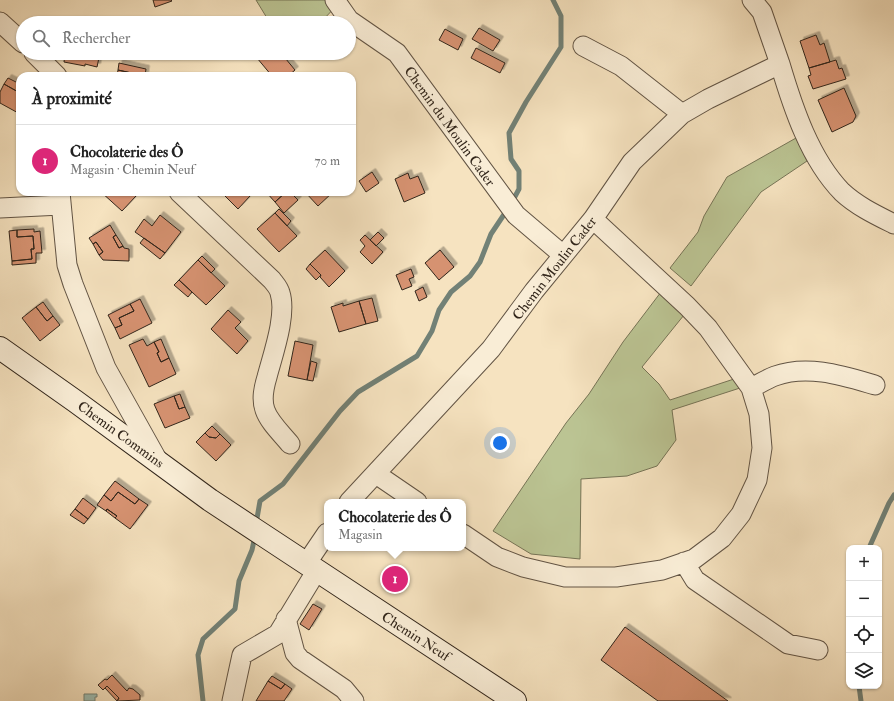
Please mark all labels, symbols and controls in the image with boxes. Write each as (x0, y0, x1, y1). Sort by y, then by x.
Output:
search box (16, 16, 356, 60)
icon: search (30, 27, 52, 49)
text: Rechercher (62, 29, 130, 48)
street label: Chemin du Moulin Cader (400, 63, 499, 190)
text: À proximité (32, 88, 112, 109)
text: Chocolaterie des Ô (70, 143, 183, 162)
text: 1 (43, 153, 47, 169)
text: 70 m (315, 153, 340, 169)
text: Magasin · Chemin Neuf (70, 162, 195, 178)
street label: Chemin Moulin Cader (509, 212, 601, 324)
street label: Chemin Commins (74, 397, 167, 472)
your location (490, 433, 510, 453)
popup (324, 499, 466, 551)
text: Chocolaterie des Ô (338, 508, 452, 527)
text: Magasin (338, 527, 382, 543)
map controls (846, 545, 882, 689)
button: + (846, 545, 882, 581)
pin: 1 (382, 564, 408, 594)
button: − (846, 581, 882, 617)
street label: Chemin Neuf (378, 608, 455, 666)
button: locate (846, 617, 882, 653)
button: layers (846, 653, 882, 689)

